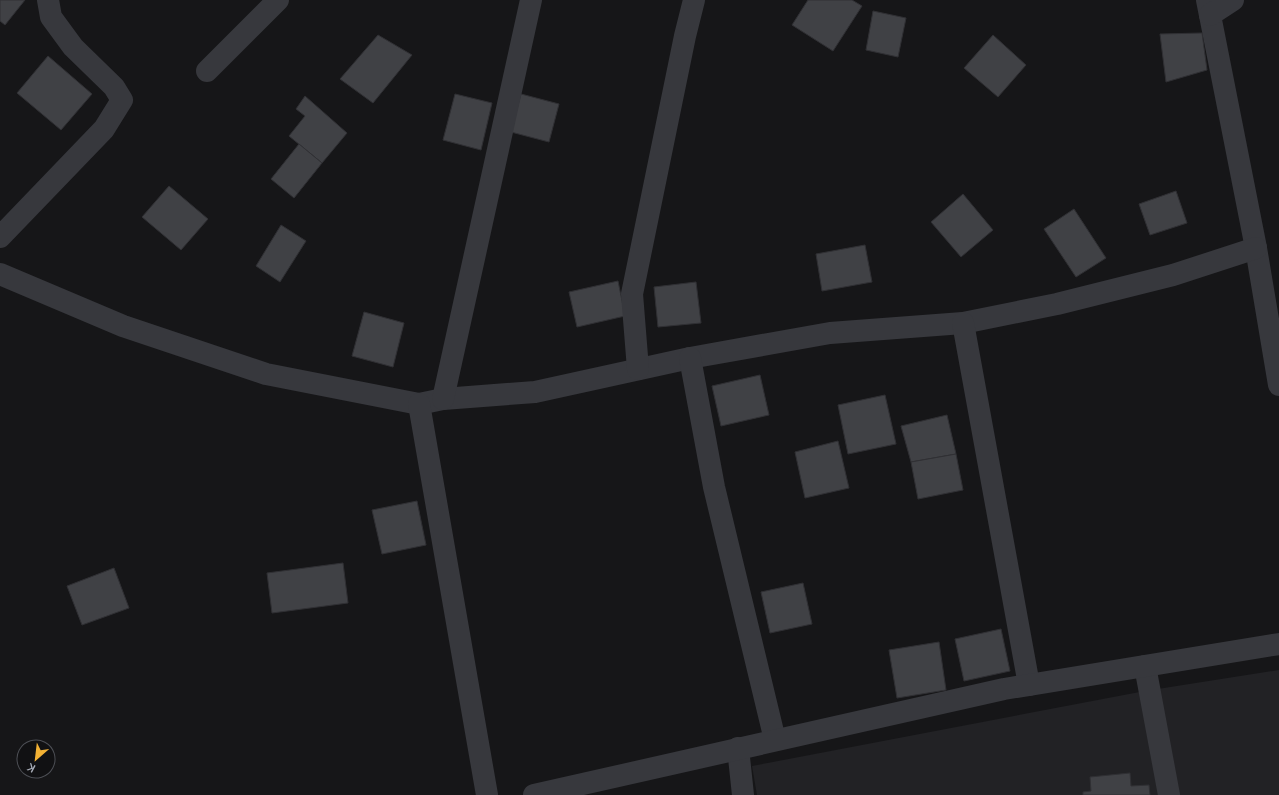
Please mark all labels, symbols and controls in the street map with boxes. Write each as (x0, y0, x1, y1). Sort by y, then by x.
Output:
north arrow (16, 739, 56, 779)
text: K (24, 760, 38, 777)

